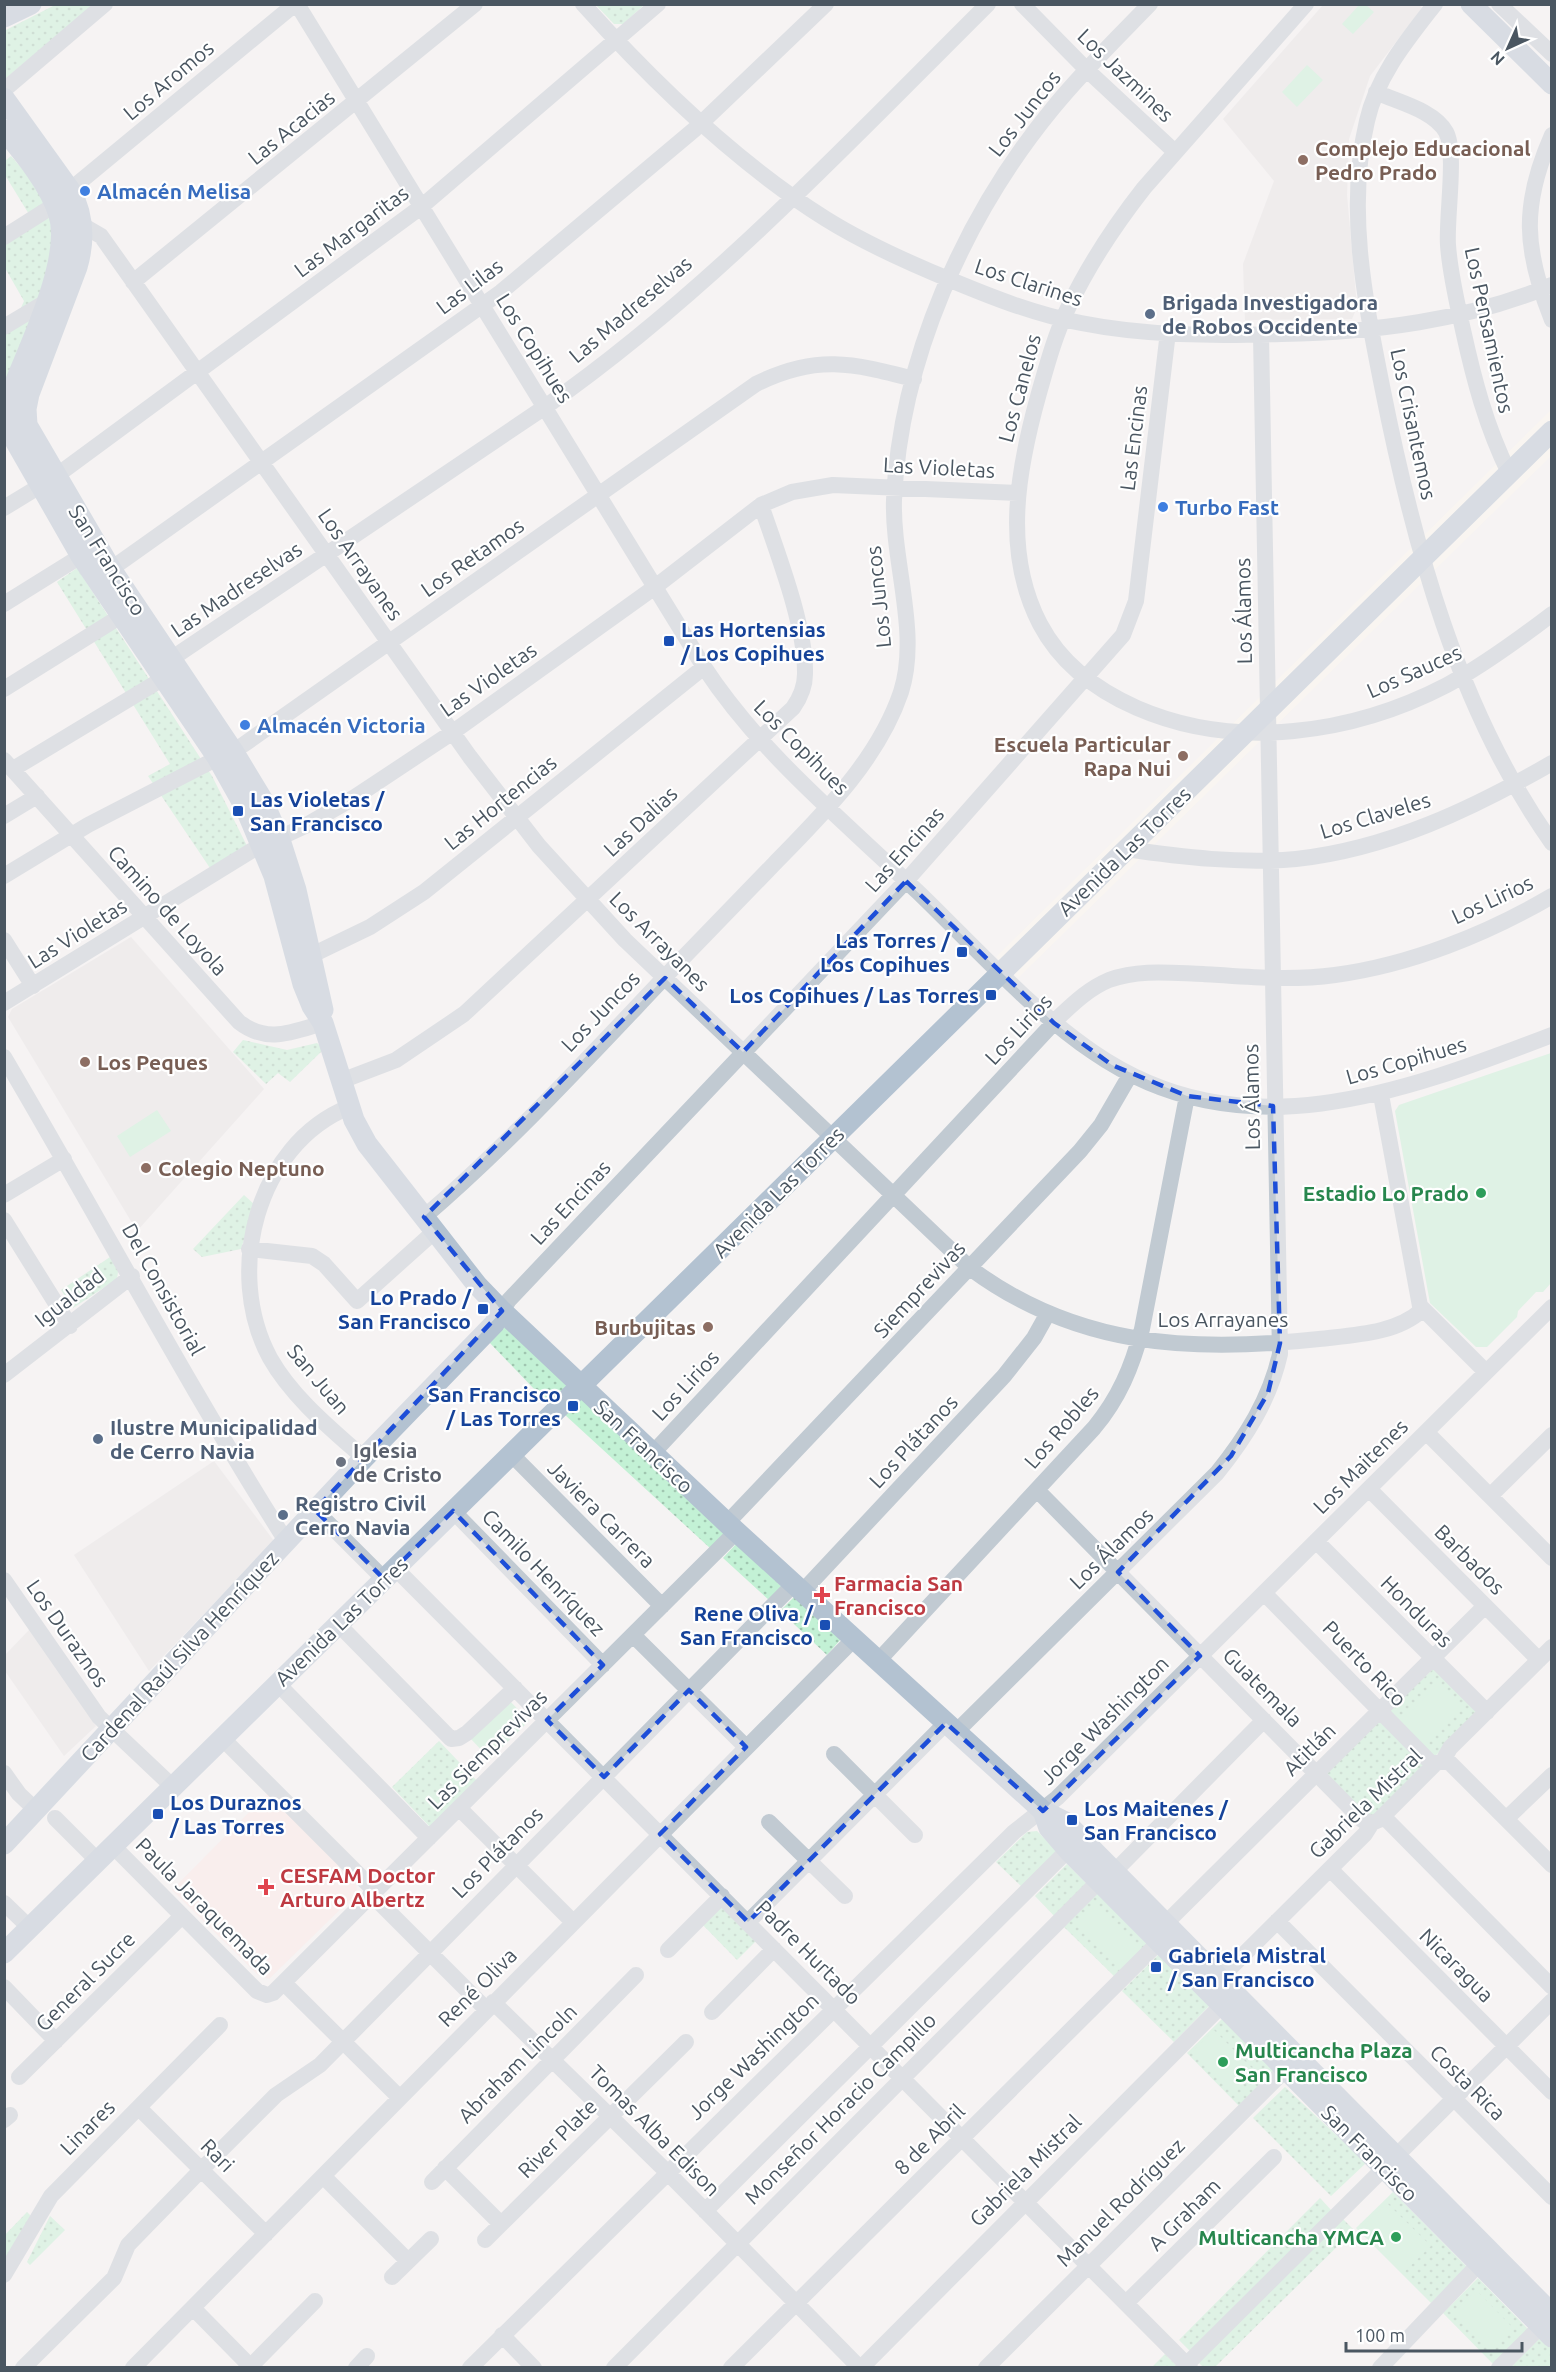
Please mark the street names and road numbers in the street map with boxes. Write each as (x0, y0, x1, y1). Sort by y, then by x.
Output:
street label: Los Jazmines (1073, 23, 1179, 127)
street label: Los Aromos (118, 35, 218, 125)
street label: Los Juncos (983, 65, 1065, 161)
street label: Las Acacias (243, 85, 339, 169)
street label: Las Margaritas (289, 180, 413, 282)
street label: Los Pensamientos (1461, 245, 1519, 415)
street label: Las Madreselvas (564, 251, 696, 367)
street label: Las Lilas (431, 253, 507, 319)
street label: Los Clarines (972, 253, 1086, 311)
street label: Los Copihues (492, 289, 578, 407)
street label: Los Canelos (993, 331, 1045, 445)
street label: Los Crisantemos (1386, 346, 1442, 502)
street label: Las Encinas (1115, 384, 1151, 492)
street label: Las Violetas (882, 452, 996, 482)
street label: San Francisco (64, 500, 152, 620)
street label: Los Arrayanes (314, 504, 408, 624)
street label: Los Retamos (416, 513, 528, 601)
street label: Las Madreselvas (166, 536, 306, 642)
street label: Los Juncos (861, 545, 895, 649)
street label: Los Álamos (1230, 558, 1256, 664)
street label: Las Violetas (435, 637, 541, 721)
street label: Los Sauces (1363, 639, 1465, 703)
street label: Los Copihues (750, 695, 854, 799)
street label: Las Hortencias (439, 750, 561, 854)
street label: Las Dalias (598, 781, 682, 861)
street label: Avenida Las Torres (1053, 782, 1195, 920)
street label: Los Claveles (1317, 787, 1433, 843)
street label: Las Encinas (860, 802, 948, 896)
street label: Camino de Loyola (103, 840, 233, 980)
street label: Los Lirios (1447, 870, 1537, 928)
street label: Los Arrayanes (605, 886, 715, 996)
street label: Las Violetas (23, 893, 131, 973)
street label: Los Juncos (556, 966, 644, 1056)
street label: Los Lirios (980, 989, 1056, 1069)
street label: Los Copihues (1343, 1031, 1469, 1089)
street label: Los Álamos (1238, 1044, 1264, 1150)
street label: Avenida Las Torres (708, 1122, 848, 1262)
street label: Las Encinas (525, 1155, 615, 1249)
street label: Del Consistorial (118, 1219, 210, 1359)
street label: Siemprevivas (868, 1236, 970, 1342)
street label: Igualdad (30, 1263, 108, 1331)
street label: Los Arrayanes (1158, 1307, 1288, 1331)
street label: San Juan (283, 1339, 355, 1419)
street label: Los Lirios (647, 1345, 723, 1425)
street label: Los Robles (1019, 1381, 1103, 1473)
street label: Los Plátanos (864, 1390, 962, 1492)
street label: San Francisco (590, 1394, 698, 1498)
street label: Los Maitenes (1308, 1414, 1412, 1518)
street label: Javiera Carrera (543, 1455, 661, 1573)
street label: Los Álamos (1064, 1502, 1158, 1594)
street label: Camilo Henríquez (478, 1504, 610, 1640)
street label: Barbados (1430, 1519, 1510, 1599)
street label: Cardenal Raúl Silva Henríquez (75, 1546, 283, 1766)
street label: Avenida Las Torres (270, 1552, 412, 1690)
street label: Honduras (1376, 1570, 1458, 1652)
street label: Los Duraznos (22, 1575, 114, 1691)
street label: Puerto Rico (1318, 1615, 1412, 1711)
street label: Guatemala (1219, 1643, 1307, 1731)
street label: Jorge Washington (1035, 1651, 1173, 1789)
street label: Las Siemprevivas (422, 1684, 552, 1814)
street label: Atitlán (1278, 1718, 1340, 1780)
street label: Gabriela Mistral (1304, 1743, 1426, 1863)
street label: Los Plátanos (447, 1802, 547, 1902)
street label: Paula Jaraquemada (131, 1832, 279, 1980)
street label: Padre Hurtado (752, 1895, 866, 2009)
street label: Nicaragua (1415, 1923, 1499, 2007)
street label: General Sucre (30, 1926, 140, 2036)
street label: René Oliva (433, 1943, 521, 2031)
street label: Jorge Washington (683, 1988, 823, 2124)
street label: Abraham Lincoln (453, 1999, 581, 2127)
street label: Monseñor Horacio Campillo (739, 2007, 941, 2209)
street label: Costa Rica (1425, 2039, 1511, 2125)
street label: Tomas Alba Edison (585, 2060, 725, 2200)
street label: River Plate (513, 2094, 601, 2182)
street label: Linares (55, 2095, 119, 2159)
street label: 8 de Abril (889, 2099, 969, 2179)
street label: San Francisco (1317, 2100, 1423, 2206)
street label: Gabriela Mistral (964, 2109, 1086, 2231)
street label: Rari (196, 2133, 240, 2177)
street label: Manuel Rodríguez (1051, 2133, 1189, 2271)
street label: A Graham (1143, 2173, 1225, 2255)

